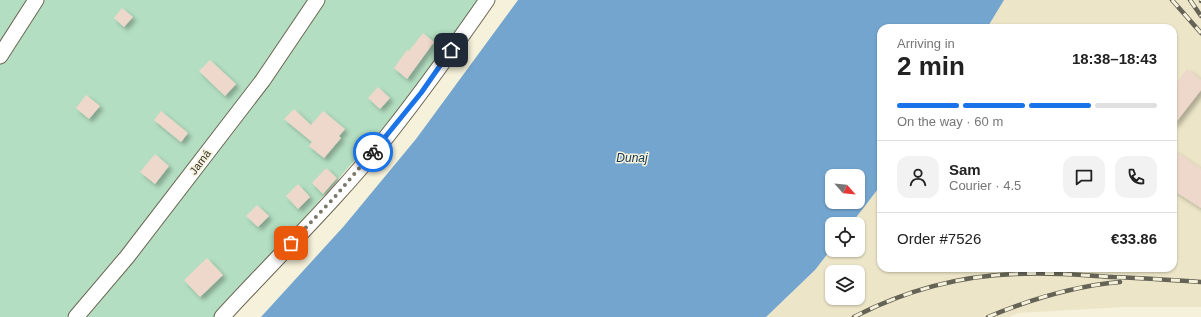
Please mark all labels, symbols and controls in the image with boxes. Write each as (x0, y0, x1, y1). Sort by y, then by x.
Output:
pin (434, 33, 468, 67)
text: Arriving in (897, 36, 955, 51)
icon: home (440, 39, 462, 61)
text: 18:38–18:43 (1072, 50, 1157, 67)
text: 2 min (897, 51, 965, 81)
text: On the way · 60 m (897, 114, 1003, 129)
courier (353, 132, 393, 172)
icon: bike (362, 141, 384, 163)
street label: Jarná (187, 147, 214, 177)
water label: Dunaj (616, 151, 648, 165)
button: person (897, 156, 939, 198)
button: chat (1063, 156, 1105, 198)
button: phone (1115, 156, 1157, 198)
text: Sam (949, 161, 981, 178)
north arrow (825, 169, 865, 209)
map controls (825, 169, 865, 305)
text: Courier · 4.5 (949, 178, 1021, 193)
button: locate (825, 217, 865, 257)
pin (274, 226, 308, 260)
text: Order #7526 (897, 230, 981, 247)
text: €33.86 (1111, 230, 1157, 247)
icon: bag (280, 232, 302, 254)
button: layers (825, 265, 865, 305)

